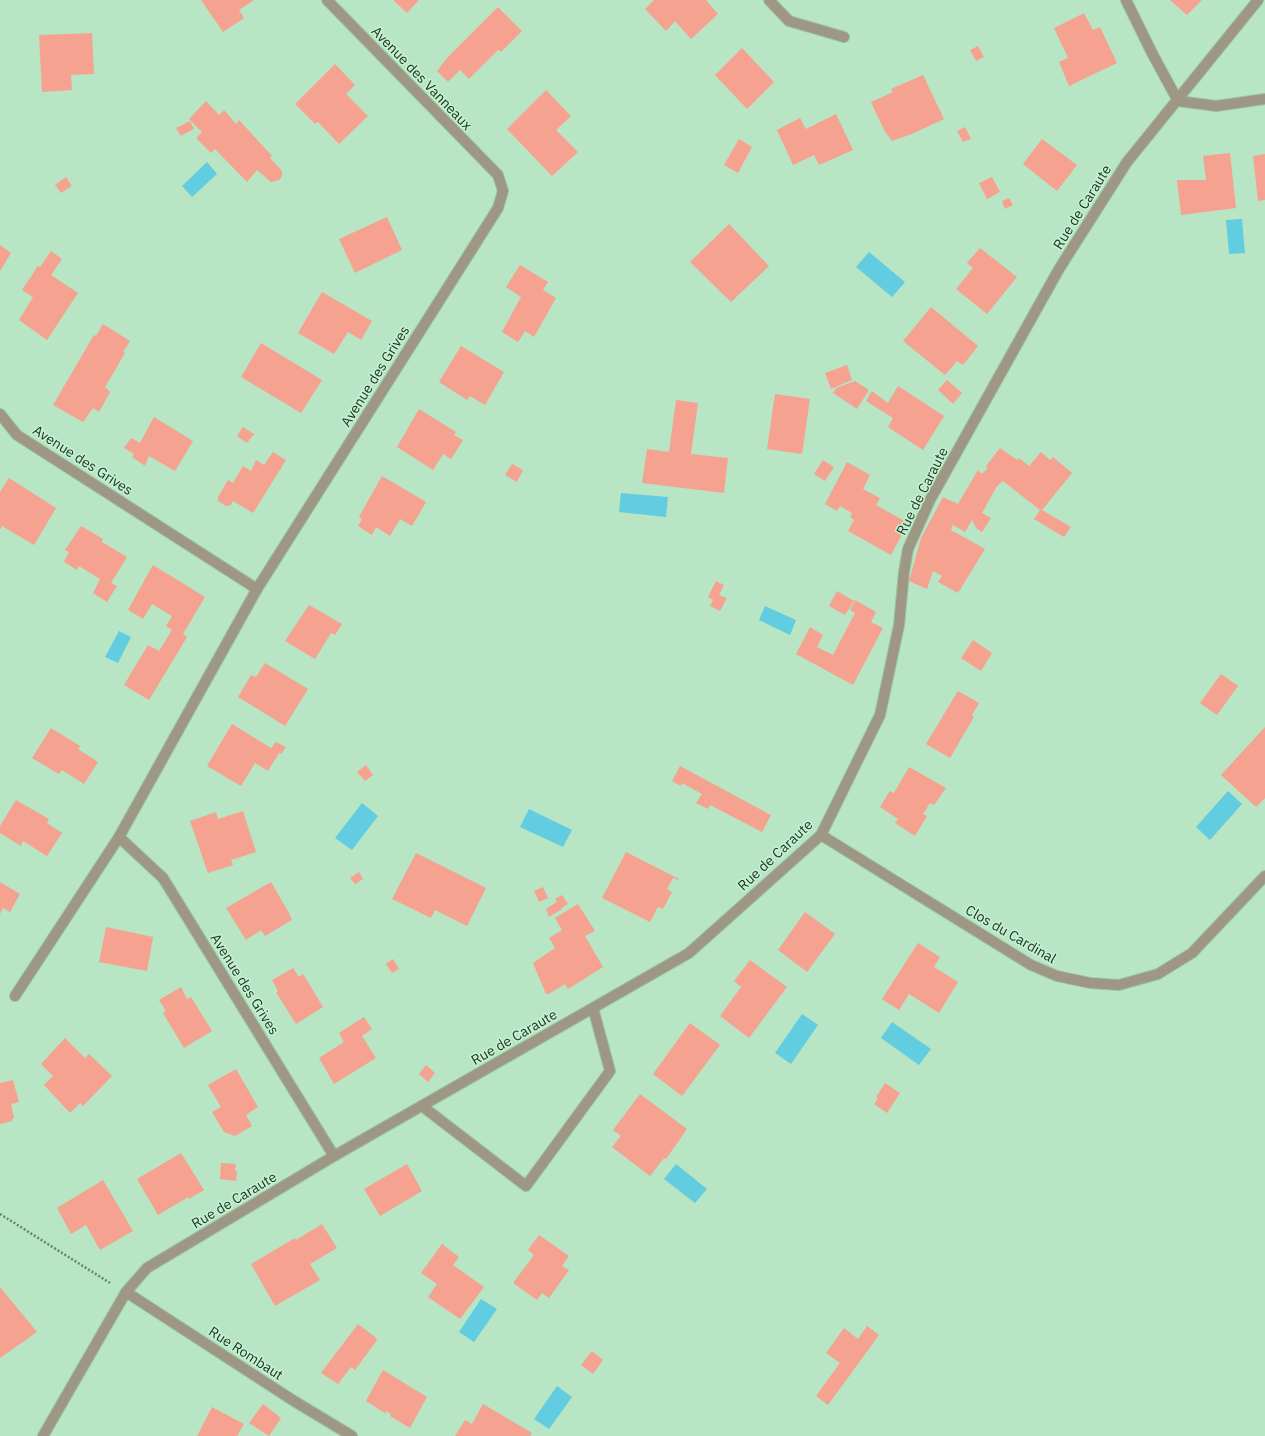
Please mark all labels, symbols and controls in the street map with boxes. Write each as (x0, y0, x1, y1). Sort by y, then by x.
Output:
street label: Avenue des Vanneaux (368, 22, 476, 134)
street label: Rue de Caraute (1049, 161, 1115, 253)
street label: Avenue des Grives (337, 322, 413, 430)
street label: Avenue des Grives (30, 421, 137, 499)
street label: Rue de Caraute (892, 444, 952, 538)
street label: Rue de Caraute (734, 815, 817, 894)
street label: Clos du Cardinal (962, 901, 1060, 967)
street label: Avenue des Grives (207, 930, 283, 1038)
street label: Rue de Caraute (468, 1005, 560, 1069)
street label: Rue de Caraute (188, 1167, 280, 1233)
street label: Rue Rombaut (205, 1322, 287, 1384)

